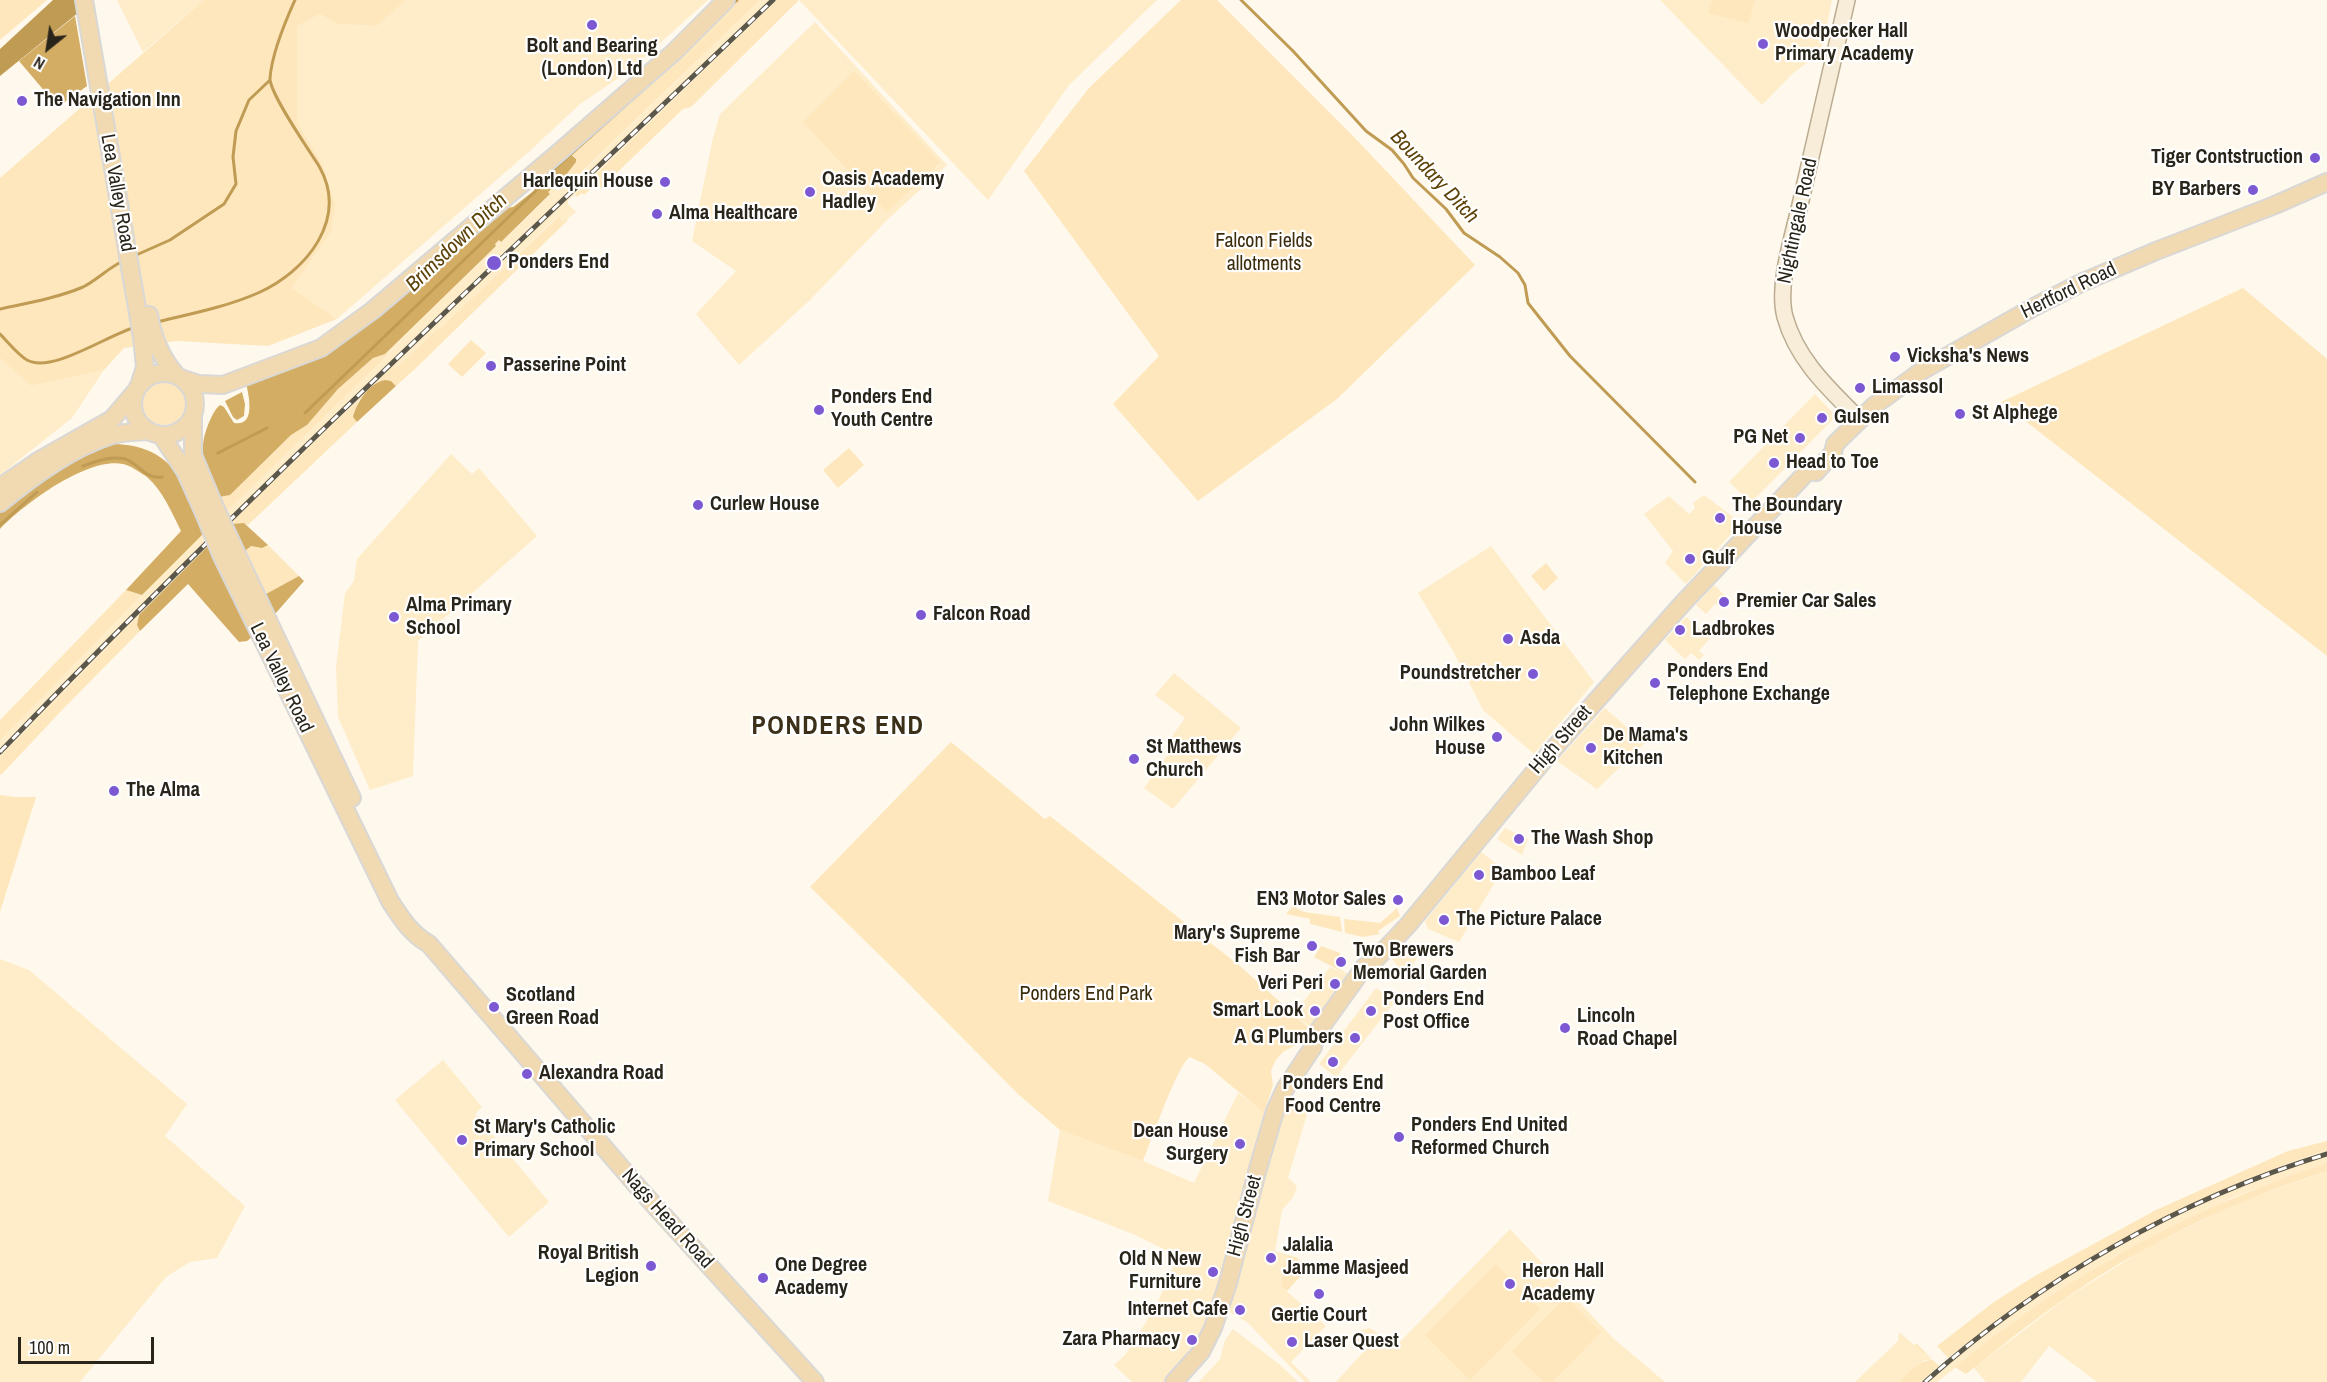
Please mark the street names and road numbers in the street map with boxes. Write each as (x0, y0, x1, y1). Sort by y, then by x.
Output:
street label: Lea Valley Road (95, 132, 139, 254)
street label: Nightingale Road (1773, 156, 1823, 286)
street label: Hertford Road (2017, 258, 2121, 324)
street label: Lea Valley Road (244, 619, 318, 737)
street label: High Street (1525, 701, 1597, 779)
street label: Nags Head Road (616, 1164, 718, 1274)
street label: High Street (1223, 1173, 1267, 1259)

